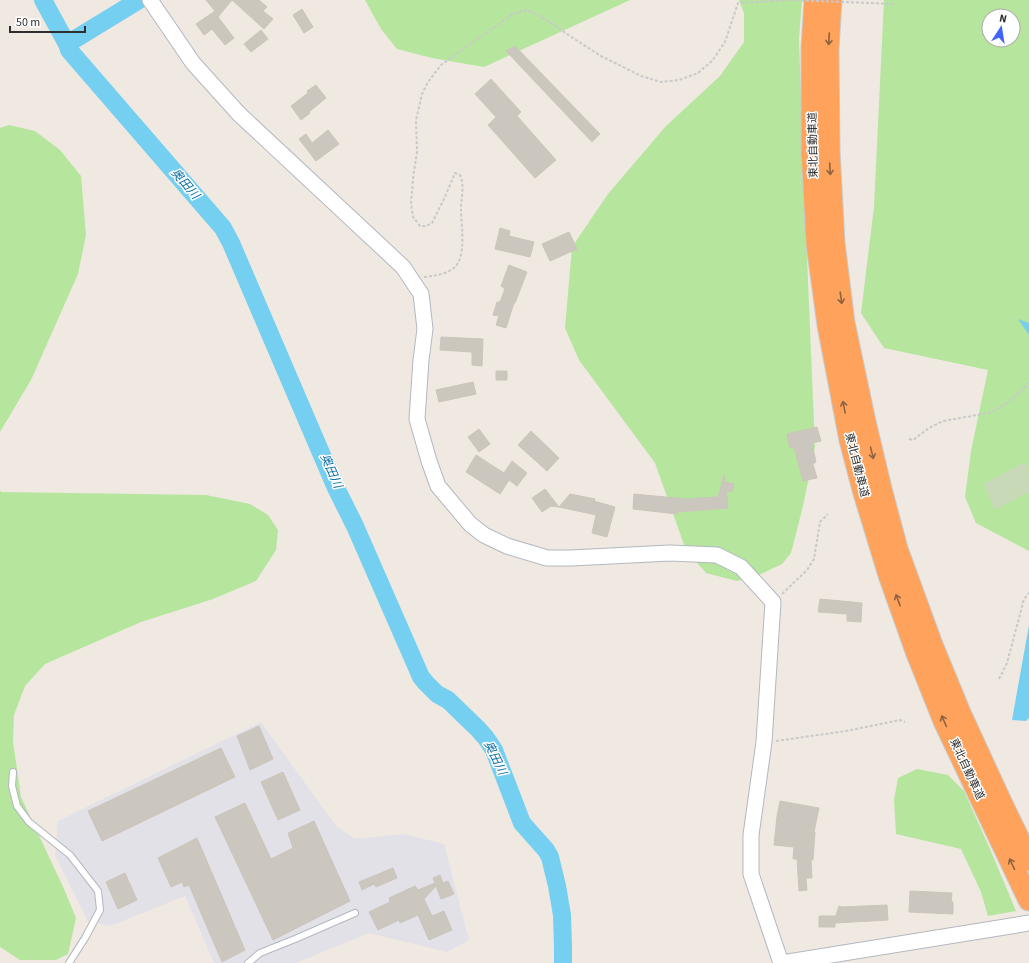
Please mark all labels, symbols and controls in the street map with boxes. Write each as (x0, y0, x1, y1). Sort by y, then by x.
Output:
scale bar (10, 8, 85, 34)
north arrow (981, 8, 1021, 48)
text: N (998, 11, 1008, 27)
text: 50 m (16, 14, 40, 31)
one-way arrow (825, 32, 832, 45)
street label: 東北自動車道 (805, 112, 821, 178)
one-way arrow (826, 162, 833, 175)
water label: 奥田川 (167, 165, 205, 205)
one-way arrow (837, 291, 845, 304)
one-way arrow (839, 401, 847, 414)
street label: 東北自動車道 (842, 431, 872, 499)
one-way arrow (869, 446, 876, 459)
water label: 奥田川 (316, 451, 347, 493)
one-way arrow (893, 594, 901, 606)
one-way arrow (940, 715, 948, 727)
street label: 東北自動車道 (946, 736, 988, 802)
water label: 奥田川 (479, 738, 511, 780)
one-way arrow (1008, 858, 1015, 870)

